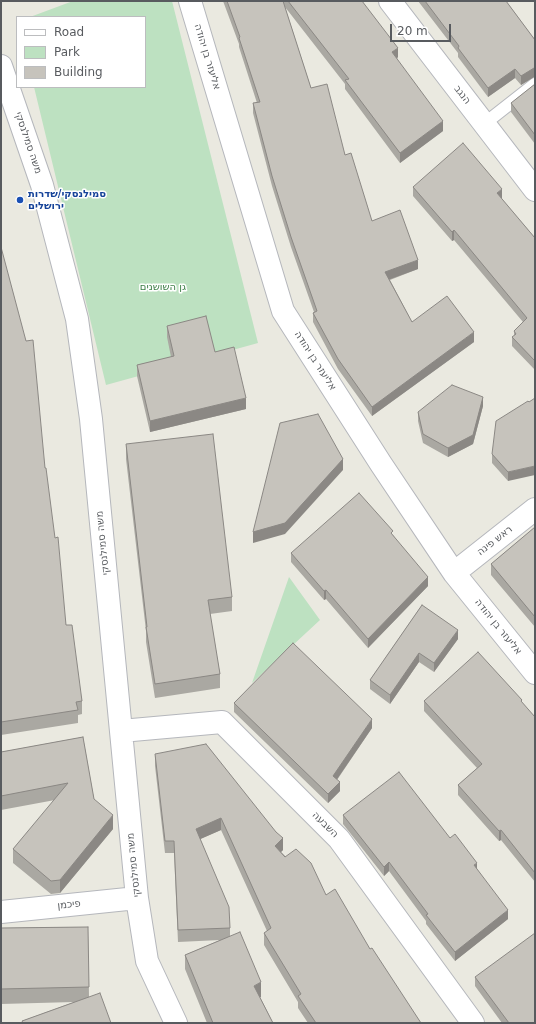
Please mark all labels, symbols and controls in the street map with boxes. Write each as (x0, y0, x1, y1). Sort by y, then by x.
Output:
legend (16, 16, 146, 88)
scale bar (392, 16, 453, 42)
street label: אליעזר בן יהודה (191, 23, 223, 91)
text: 20 m (397, 24, 428, 38)
text: Road (54, 25, 84, 39)
text: Park (54, 45, 80, 59)
text: Building (54, 65, 103, 79)
street label: הנגב (451, 83, 473, 107)
street label: משה סמילנסקי (12, 110, 44, 176)
place label: סמילנסקי/שדרות ירושלים (28, 188, 106, 212)
marker: סמילנסקי/שדרות ירושלים (15, 195, 25, 205)
park label: גן השושנים (140, 281, 186, 293)
street label: אליעזר בן יהודה (291, 329, 339, 393)
street label: משה סמילנסקי (94, 510, 112, 576)
street label: ראש פינה (475, 523, 515, 559)
street label: אליעזר בן יהודה (472, 597, 524, 657)
street label: השבעה (309, 809, 341, 841)
street label: משה סמילנסקי (125, 832, 143, 898)
street label: פיכמן (57, 898, 81, 912)

